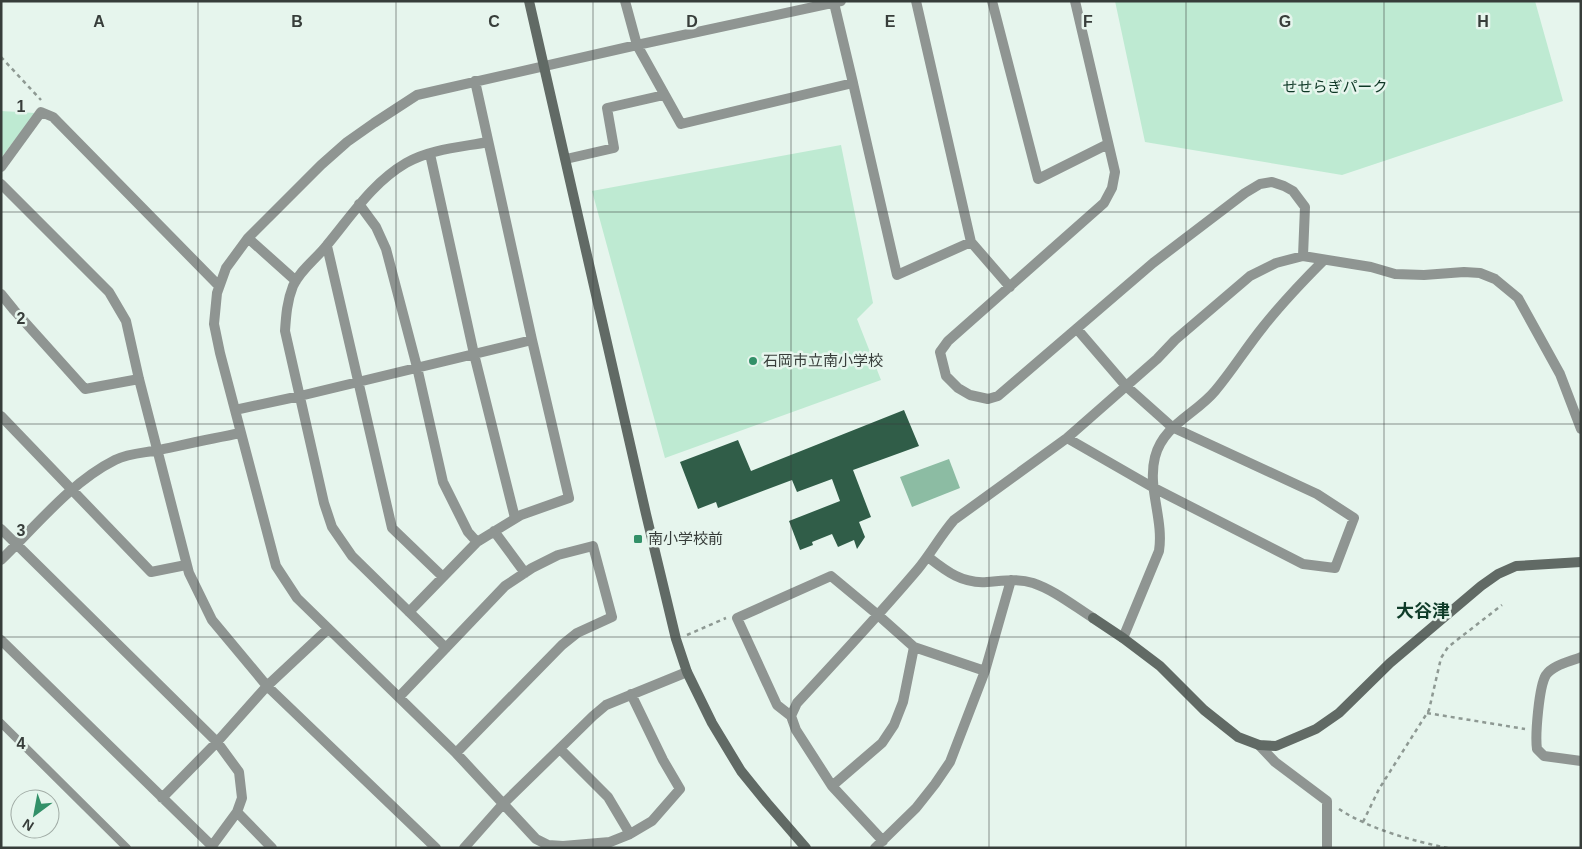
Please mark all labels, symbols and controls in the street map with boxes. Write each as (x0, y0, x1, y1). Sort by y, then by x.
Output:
text: A (93, 13, 105, 30)
text: B (291, 13, 303, 30)
text: C (488, 13, 500, 30)
text: D (686, 13, 698, 30)
text: E (885, 13, 896, 30)
text: F (1083, 13, 1093, 30)
text: G (1279, 13, 1291, 30)
text: H (1477, 13, 1489, 30)
park label: せせらぎパーク (1282, 78, 1388, 95)
text: 1 (17, 98, 26, 115)
text: 2 (17, 310, 26, 327)
place label: 石岡市立南小学校 (763, 352, 883, 369)
marker: 石岡市立南小学校 (747, 355, 759, 367)
text: 3 (17, 522, 26, 539)
place label: 南小学校前 (648, 530, 723, 547)
marker: 南小学校前 (632, 533, 644, 545)
district label: 大谷津 (1396, 601, 1450, 621)
text: 4 (17, 735, 26, 752)
north arrow (10, 789, 60, 839)
text: N (20, 816, 37, 834)

